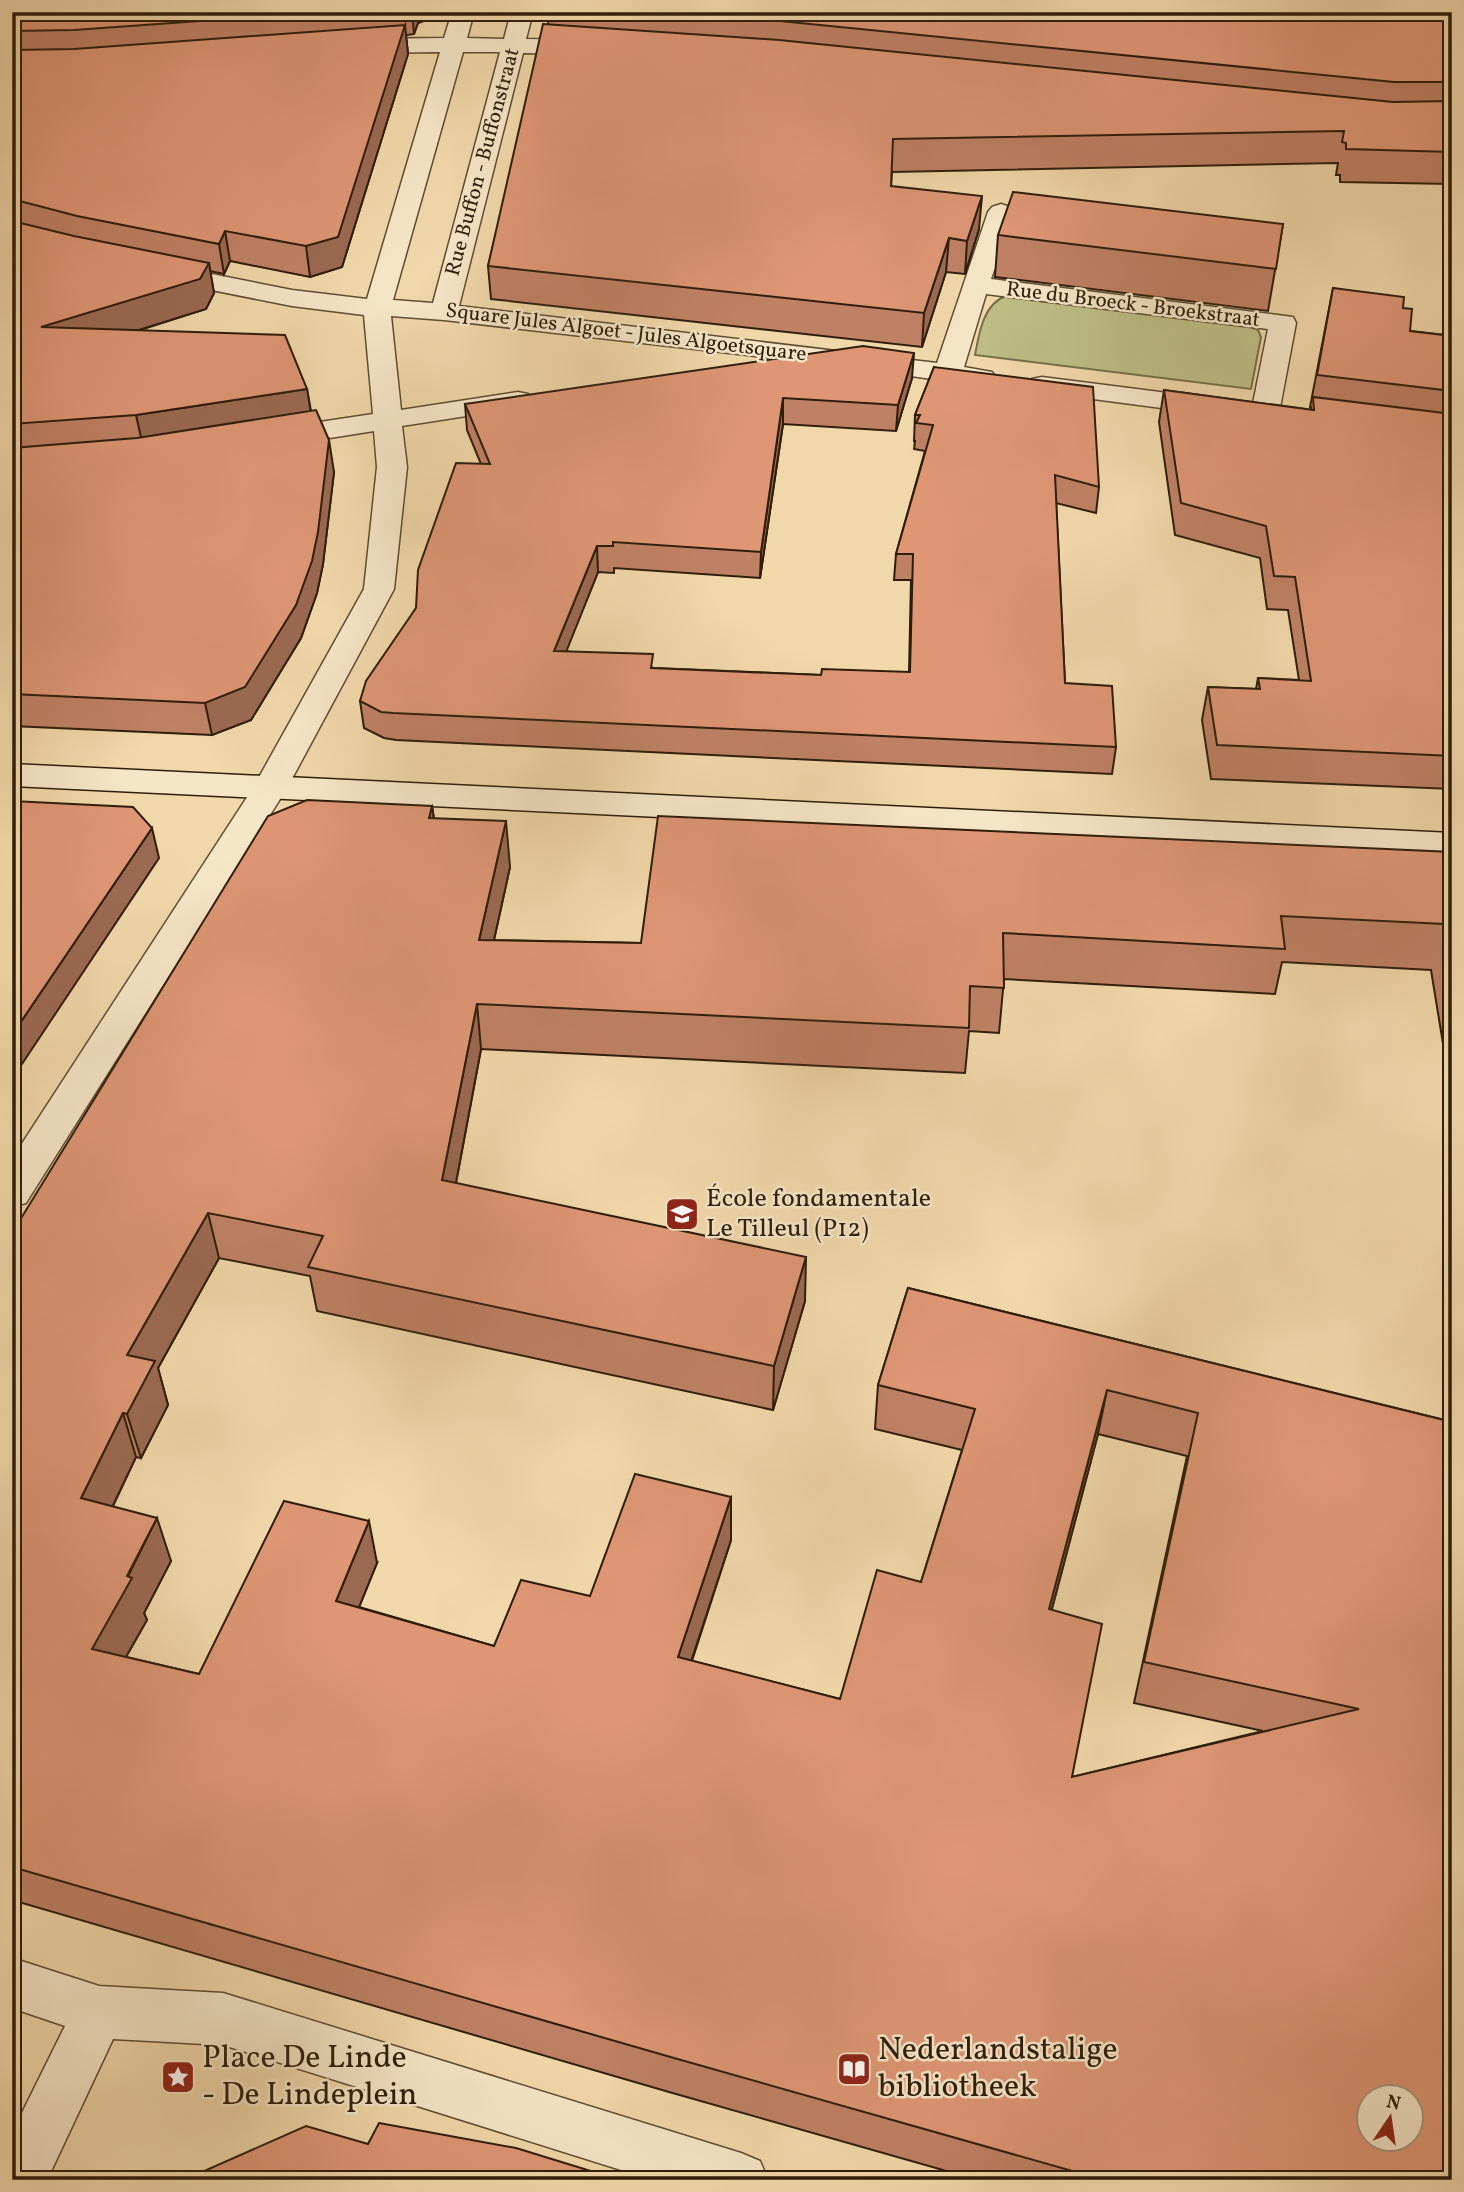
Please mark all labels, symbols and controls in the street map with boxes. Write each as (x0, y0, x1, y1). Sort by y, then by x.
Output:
street label: Rue Buffon - Buffonstraat (439, 45, 527, 279)
street label: Rue du Broeck - Broekstraat (1004, 275, 1262, 335)
street label: Square Jules Algoet - Jules Algoetsquare (444, 296, 808, 370)
place label: École fondamentale Le Tilleul (P12) (706, 1181, 931, 1247)
school or university icon: École fondamentale Le Tilleul (P12) (663, 1195, 701, 1233)
place label: Nederlandstalige bibliotheek (878, 2029, 1118, 2110)
place label: Place De Linde - De Lindeplein (202, 2037, 417, 2118)
library icon: Nederlandstalige bibliotheek (835, 2050, 873, 2088)
place icon: Place De Linde - De Lindeplein (159, 2058, 197, 2096)
north arrow (1356, 2084, 1426, 2154)
text: N (1384, 2089, 1403, 2118)

